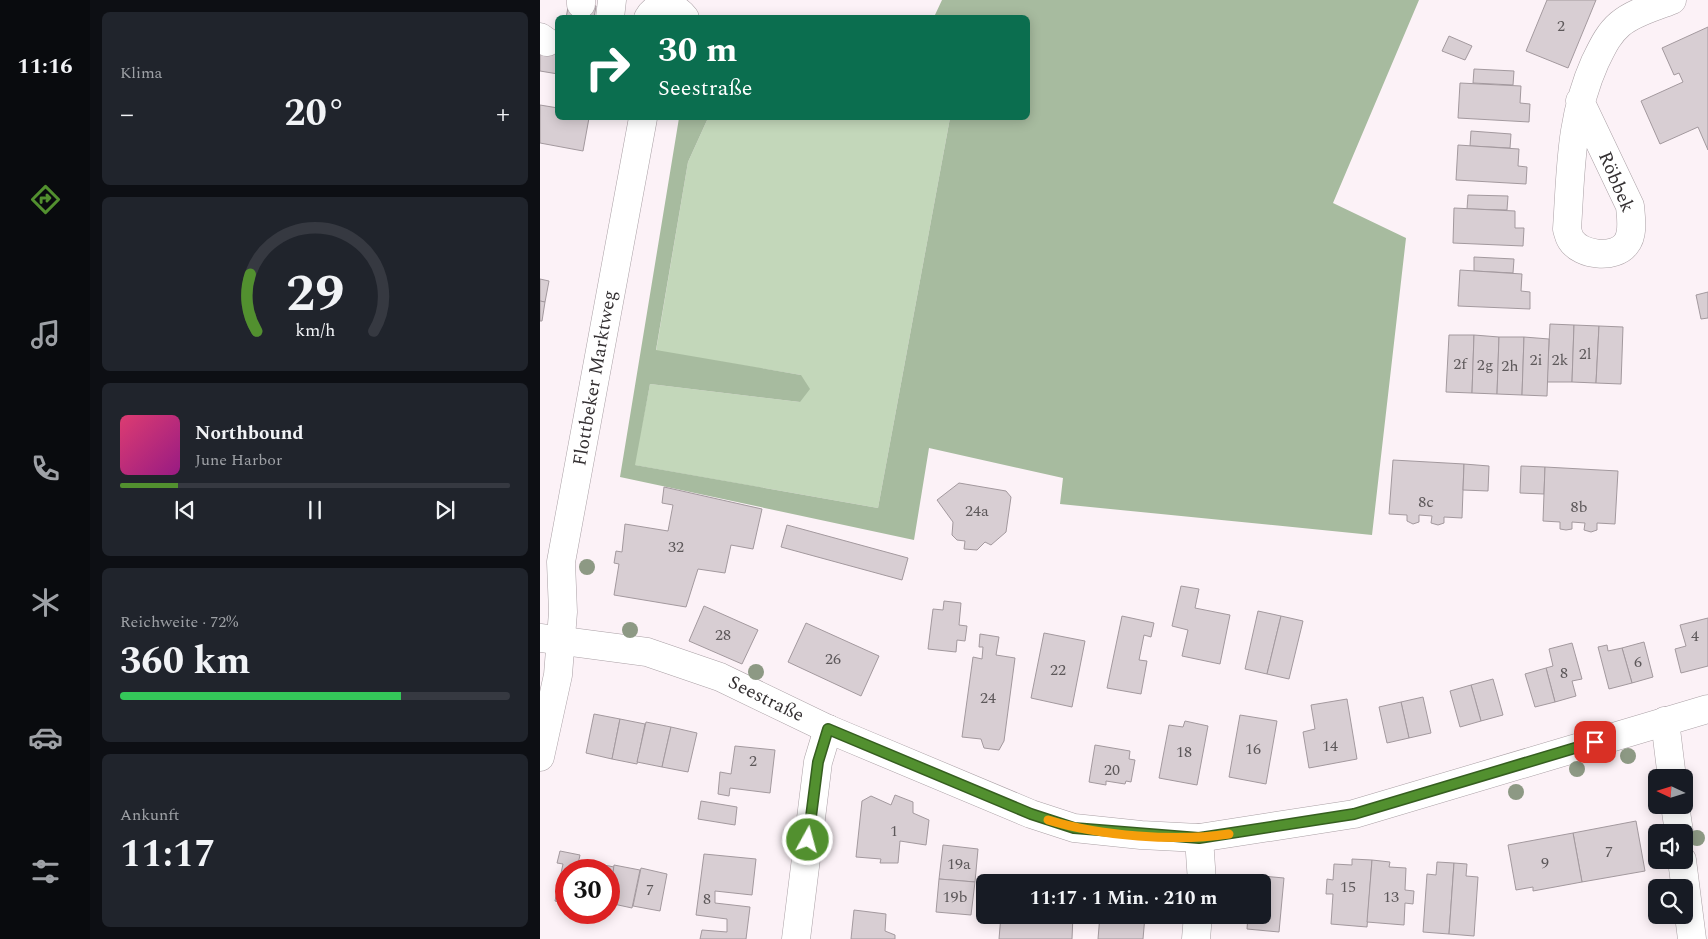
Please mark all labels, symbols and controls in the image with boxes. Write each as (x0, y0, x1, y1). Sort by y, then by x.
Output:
house number: 2 (1557, 14, 1565, 38)
text: 30 m (658, 24, 738, 77)
icon: right (575, 35, 640, 100)
text: 11:16 (17, 50, 73, 83)
text: Klima (120, 61, 162, 85)
text: Seestraße (658, 72, 752, 105)
text: 20° (284, 85, 346, 143)
text: − (120, 93, 134, 136)
text: + (496, 93, 510, 136)
street label: Röbbek (1590, 147, 1642, 217)
icon: directions (28, 182, 63, 217)
text: 29 (286, 255, 344, 334)
street label: Flottbeker Marktweg (565, 288, 625, 468)
icon: music (28, 317, 63, 352)
text: km/h (295, 317, 335, 344)
house number: 2l (1579, 342, 1591, 366)
house number: 2i (1529, 348, 1543, 372)
house number: 2k (1552, 348, 1569, 372)
house number: 2f (1453, 352, 1468, 376)
house number: 2g (1477, 353, 1493, 377)
house number: 2h (1501, 354, 1519, 378)
text: Northbound (195, 419, 304, 448)
text: June Harbor (195, 448, 282, 472)
icon: phone (28, 451, 63, 486)
house number: 8c (1418, 490, 1434, 514)
house number: 8b (1571, 495, 1588, 519)
icon: previous (171, 496, 199, 524)
icon: pause (301, 496, 329, 524)
icon: next (431, 496, 459, 524)
house number: 24a (965, 499, 989, 523)
house number: 32 (668, 535, 684, 559)
icon: climate (28, 585, 63, 620)
text: Reichweite · 72% (120, 610, 238, 634)
house number: 28 (715, 623, 731, 647)
house number: 4 (1691, 624, 1699, 648)
text: 360 km (120, 633, 251, 691)
house number: 26 (825, 647, 841, 671)
house number: 6 (1634, 650, 1642, 674)
house number: 22 (1050, 658, 1066, 682)
house number: 8 (1560, 661, 1568, 685)
street label: Seestraße (723, 668, 809, 730)
house number: 24 (980, 686, 996, 710)
icon: car (28, 720, 63, 755)
pin (1574, 721, 1616, 763)
icon: arrive (1581, 728, 1609, 756)
house number: 14 (1322, 734, 1338, 758)
house number: 16 (1245, 737, 1261, 761)
house number: 18 (1176, 740, 1192, 764)
house number: 2 (749, 749, 757, 773)
house number: 20 (1104, 758, 1120, 782)
north arrow (1648, 769, 1692, 814)
map controls (1648, 769, 1693, 924)
text: Ankunft (120, 803, 179, 827)
position arrow (781, 813, 833, 865)
house number: 1 (890, 819, 898, 843)
button: sound (1648, 824, 1693, 869)
text: 11:17 (120, 826, 215, 884)
house number: 7 (1605, 840, 1613, 864)
house number: 9 (1541, 851, 1549, 875)
house number: 19a (947, 852, 971, 876)
icon: filters (28, 854, 63, 889)
speed limit sign: 30 (555, 859, 620, 924)
house number: 15 (1340, 875, 1356, 899)
house number: 7 (646, 878, 654, 902)
button: search (1648, 879, 1693, 924)
text: 11:17 · 1 Min. · 210 m (1030, 884, 1217, 913)
house number: 19b (943, 885, 968, 909)
house number: 13 (1383, 885, 1399, 909)
house number: 8 (703, 887, 711, 911)

